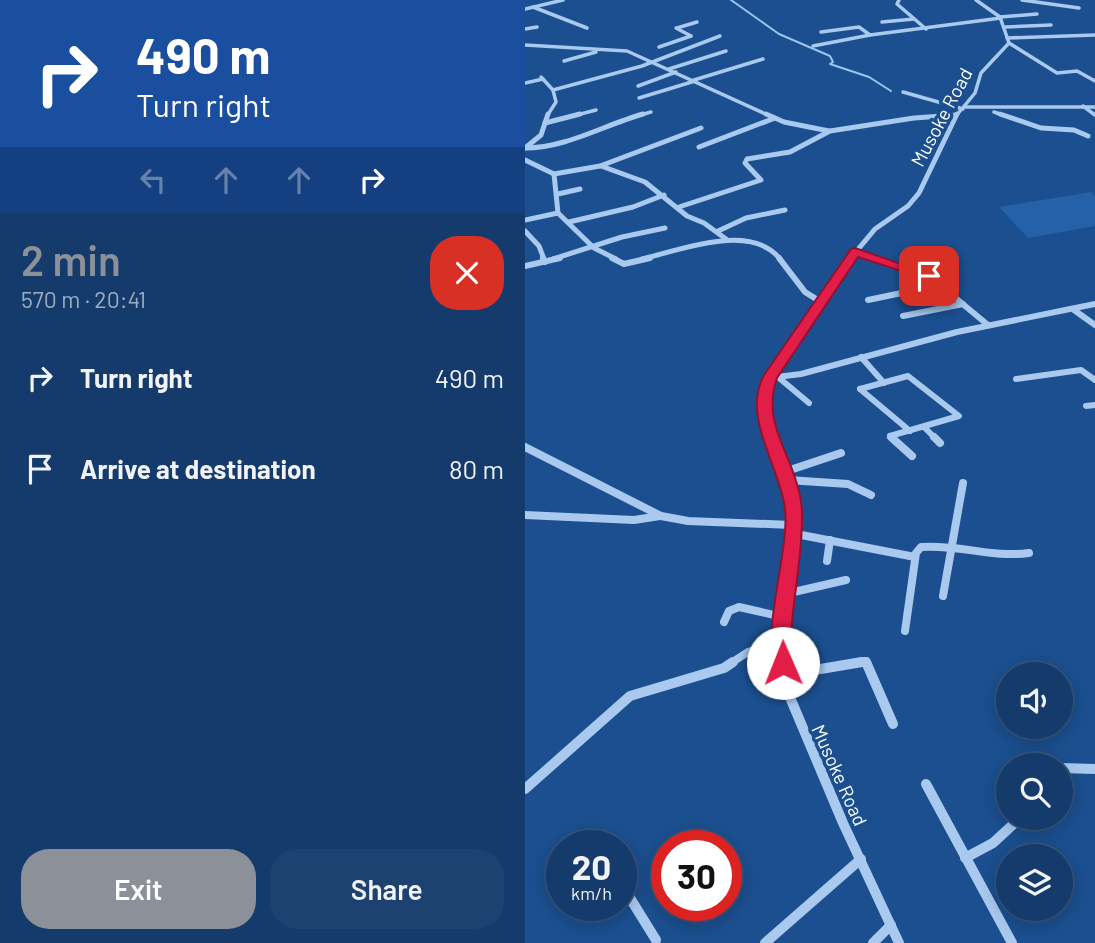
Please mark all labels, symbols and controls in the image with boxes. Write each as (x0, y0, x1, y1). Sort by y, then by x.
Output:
text: 490 m (136, 25, 270, 84)
icon: right (21, 28, 112, 119)
street label: Musoke Road (905, 64, 977, 170)
text: Turn right (136, 85, 271, 123)
icon: left (134, 161, 172, 199)
icon: ahead (207, 161, 245, 199)
icon: ahead (280, 161, 318, 199)
icon: right (353, 161, 391, 199)
text: 2 min (21, 234, 121, 284)
button: close (430, 236, 504, 310)
pin (899, 246, 959, 306)
icon: arrive (910, 257, 948, 295)
text: 570 m · 20:41 (21, 285, 146, 313)
icon: right (21, 359, 59, 397)
text: Turn right (80, 362, 193, 393)
text: 490 m (435, 362, 504, 393)
icon: arrive (21, 450, 59, 488)
text: Arrive at destination (80, 453, 316, 484)
text: 80 m (449, 453, 504, 484)
position arrow (746, 626, 820, 700)
map controls (996, 662, 1073, 921)
button: sound (996, 662, 1073, 739)
street label: Musoke Road (807, 721, 873, 829)
button: search (996, 753, 1073, 830)
speed limit sign: 30 (651, 830, 742, 921)
button: layers (996, 844, 1073, 921)
text: 20 (572, 845, 611, 887)
button: Exit (21, 849, 256, 929)
button: Share (270, 849, 504, 929)
text: km/h (571, 882, 612, 904)

